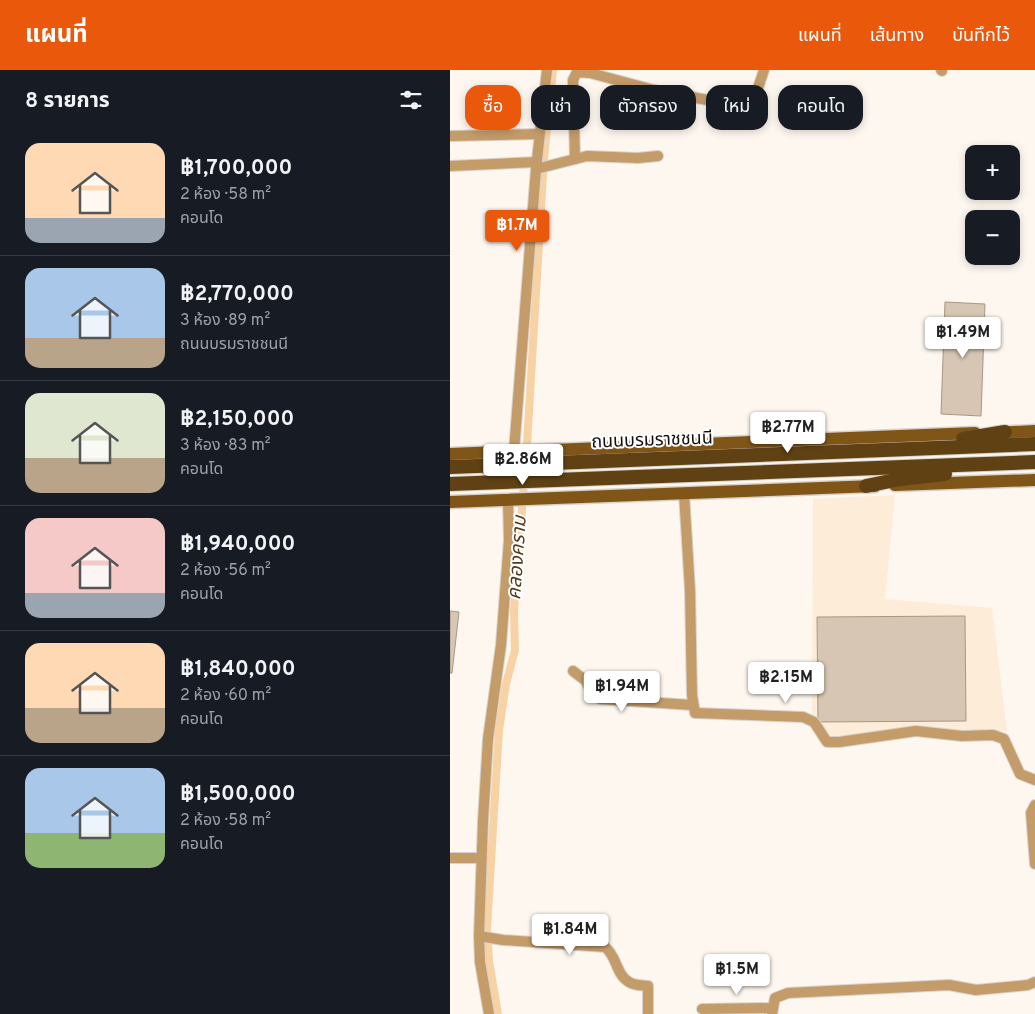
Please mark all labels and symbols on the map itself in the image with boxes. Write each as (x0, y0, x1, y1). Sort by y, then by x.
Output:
pin: ฿1.7M (482, 210, 552, 252)
pin: ฿1.49M (922, 316, 1004, 359)
pin: ฿2.77M (747, 412, 829, 454)
street label: ถนนบรมราชชนนี (591, 427, 713, 455)
pin: ฿2.86M (482, 444, 564, 486)
water label: คลองคราม (503, 514, 533, 601)
pin: ฿2.15M (745, 662, 827, 704)
pin: ฿1.94M (581, 670, 663, 713)
pin: ฿1.84M (529, 914, 611, 956)
pin: ฿1.5M (702, 954, 772, 996)

